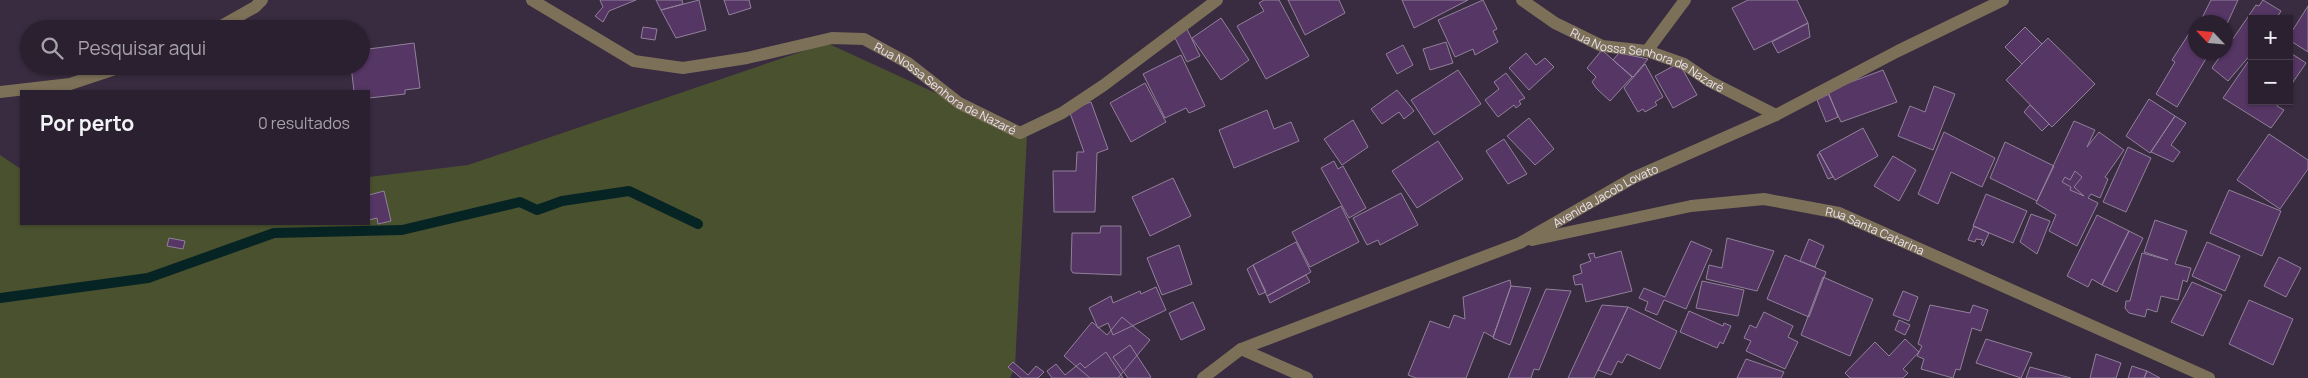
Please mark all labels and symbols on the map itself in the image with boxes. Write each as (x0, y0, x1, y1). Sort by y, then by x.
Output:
north arrow (2188, 15, 2233, 60)
street label: Rua Nossa Senhora de Nazaré (1568, 23, 1727, 96)
street label: Rua Nossa Senhora de Nazaré (871, 38, 1019, 138)
street label: Avenida Jacob Lovato (1549, 160, 1661, 231)
street label: Rua Santa Catarina (1824, 202, 1927, 259)

